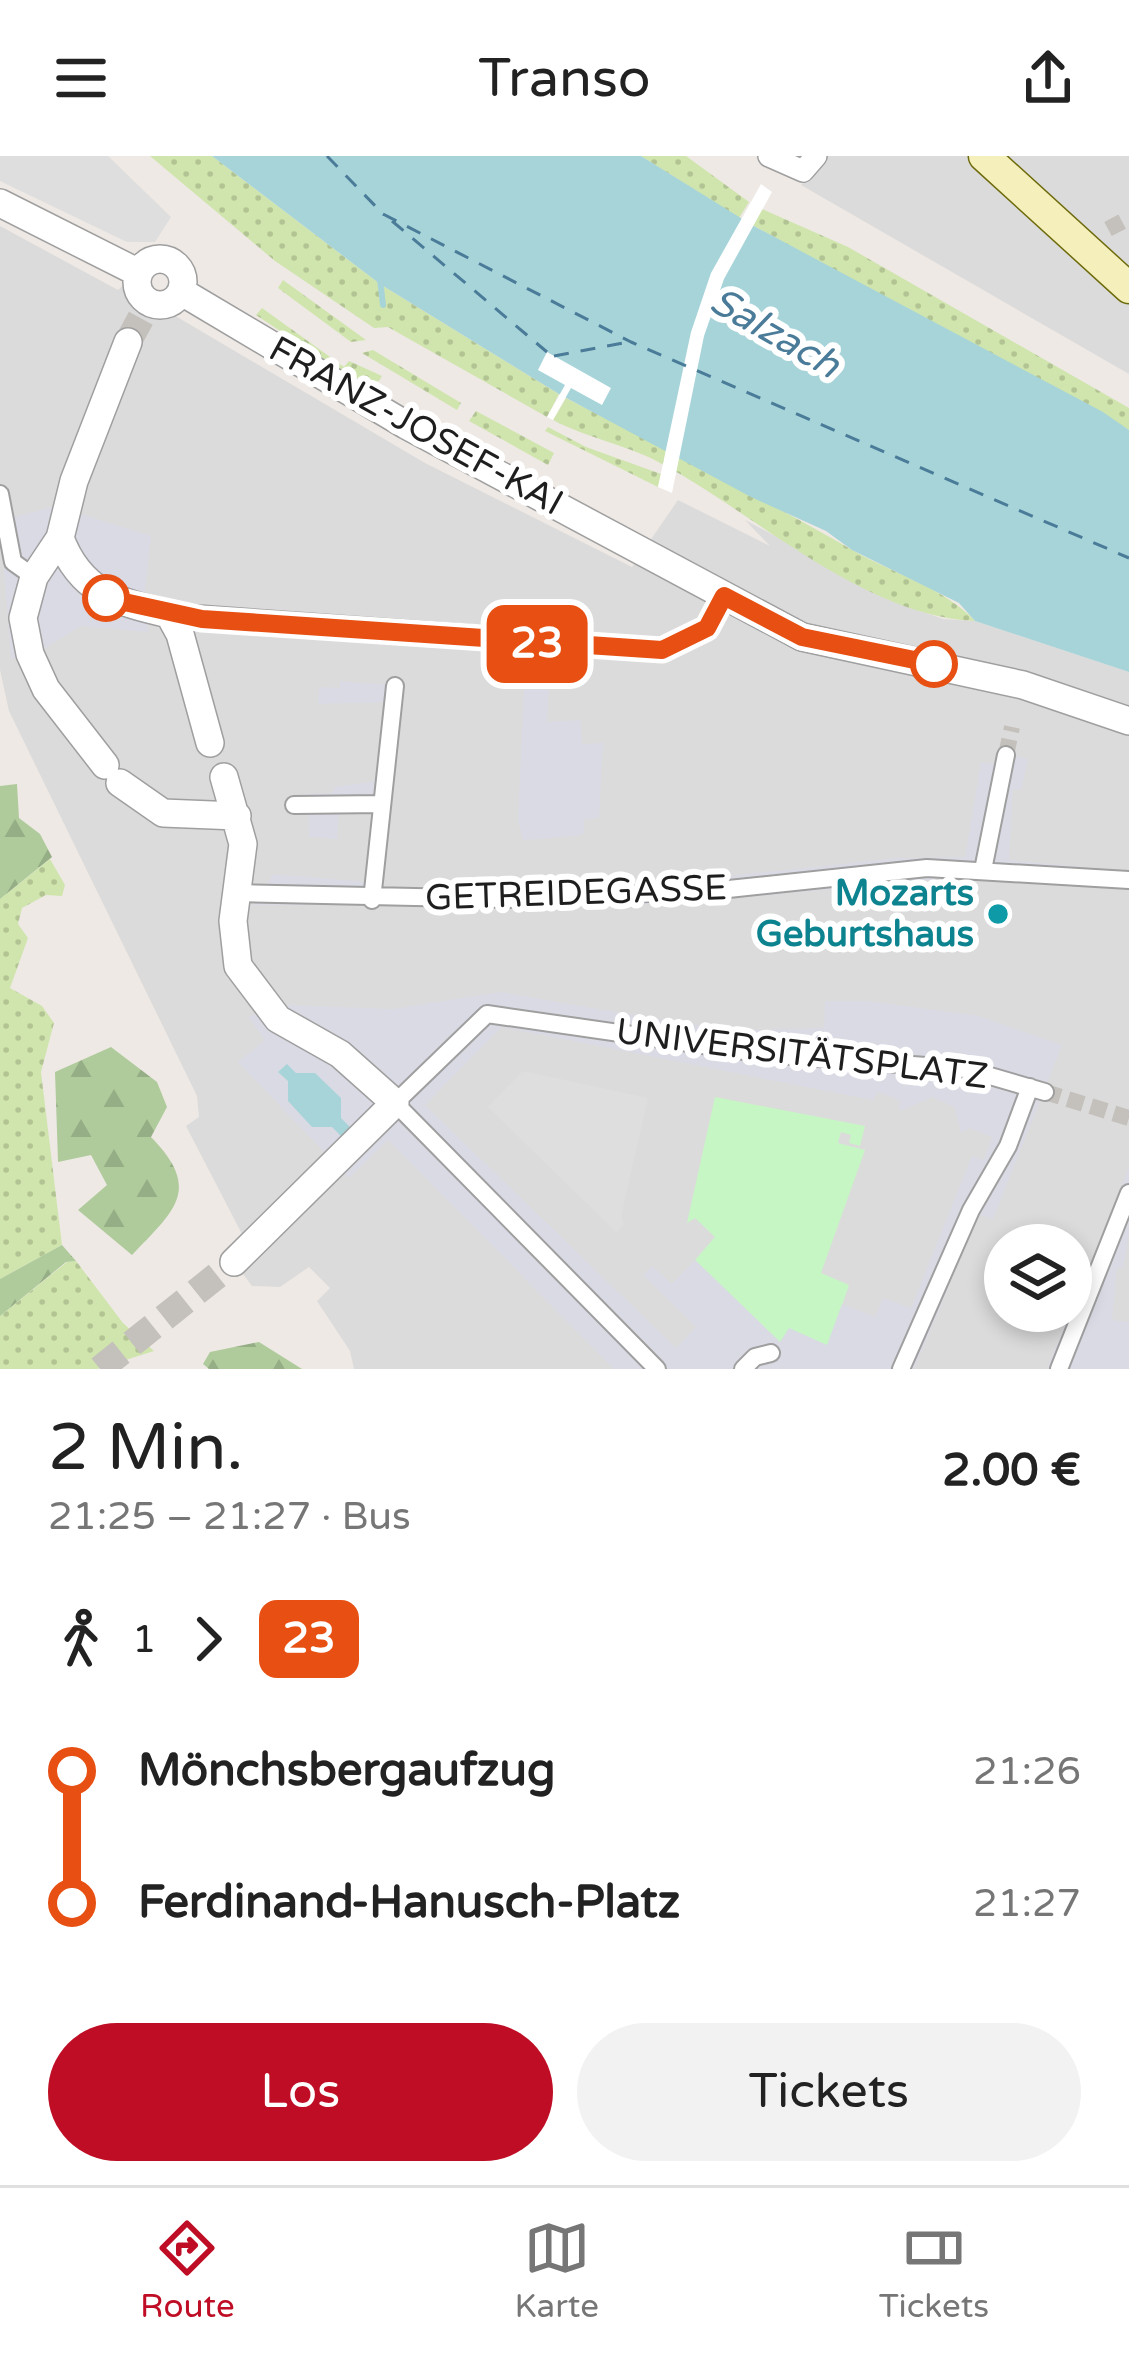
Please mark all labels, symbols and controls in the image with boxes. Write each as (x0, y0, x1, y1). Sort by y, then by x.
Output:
icon: menu (48, 45, 114, 111)
icon: share (1015, 45, 1081, 111)
text: Transo (478, 46, 651, 111)
water label: Salzach (702, 277, 849, 389)
street label: FRANZ-JOSEF-KAI (262, 327, 570, 525)
unlabelled marker (84, 576, 128, 620)
line badge: 23 (483, 605, 591, 683)
text: 23 (511, 618, 563, 669)
unlabelled marker (912, 642, 956, 686)
street label: GETREIDEGASSE (424, 866, 728, 920)
place label: Mozarts Geburtshaus (756, 872, 974, 956)
marker: Mozarts Geburtshaus (985, 901, 1011, 927)
street label: UNIVERSITÄTSPLATZ (613, 1010, 991, 1098)
map controls (984, 1224, 1092, 1332)
button: layers (984, 1224, 1092, 1332)
text: 2 Min. (48, 1408, 244, 1488)
text: 2.00 € (942, 1444, 1081, 1498)
text: 21:25 – 21:27 · Bus (48, 1493, 411, 1540)
icon: walk (48, 1606, 114, 1672)
icon: forward (175, 1606, 241, 1672)
text: 23 (283, 1613, 335, 1664)
text: 1 (132, 1616, 157, 1663)
text: Mönchsbergaufzug (138, 1744, 555, 1798)
text: 21:26 (973, 1748, 1081, 1795)
text: Ferdinand-Hanusch-Platz (138, 1876, 680, 1930)
text: 21:27 (973, 1880, 1081, 1927)
button: Los (48, 2023, 553, 2161)
button: Tickets (577, 2023, 1081, 2161)
tab: Route (140, 2215, 235, 2326)
tab: Karte (514, 2215, 599, 2326)
tab: Tickets (879, 2215, 989, 2326)

